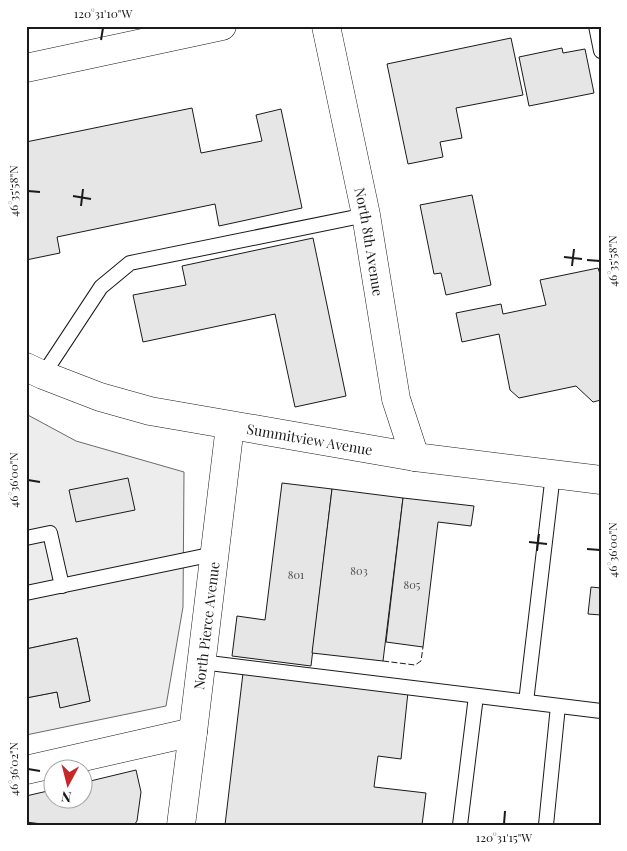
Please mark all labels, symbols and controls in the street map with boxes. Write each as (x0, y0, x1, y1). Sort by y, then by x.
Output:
text: 120°31'10"W (74, 5, 132, 21)
text: 46°35'58"N (5, 165, 21, 217)
street label: North 8th Avenue (351, 185, 389, 297)
text: 46°35'58"N (604, 235, 620, 287)
street label: Summitview Avenue (245, 418, 374, 459)
text: 46°36'00"N (5, 452, 21, 508)
text: 46°36'00"N (604, 522, 620, 578)
street label: North Pierce Avenue (189, 560, 223, 691)
house number: 803 (350, 563, 368, 578)
house number: 801 (288, 567, 304, 582)
house number: 805 (404, 577, 421, 592)
text: 46°36'02"N (5, 741, 21, 796)
north arrow (42, 758, 92, 808)
text: N (60, 787, 73, 807)
text: 120°31'15"W (476, 829, 532, 845)

